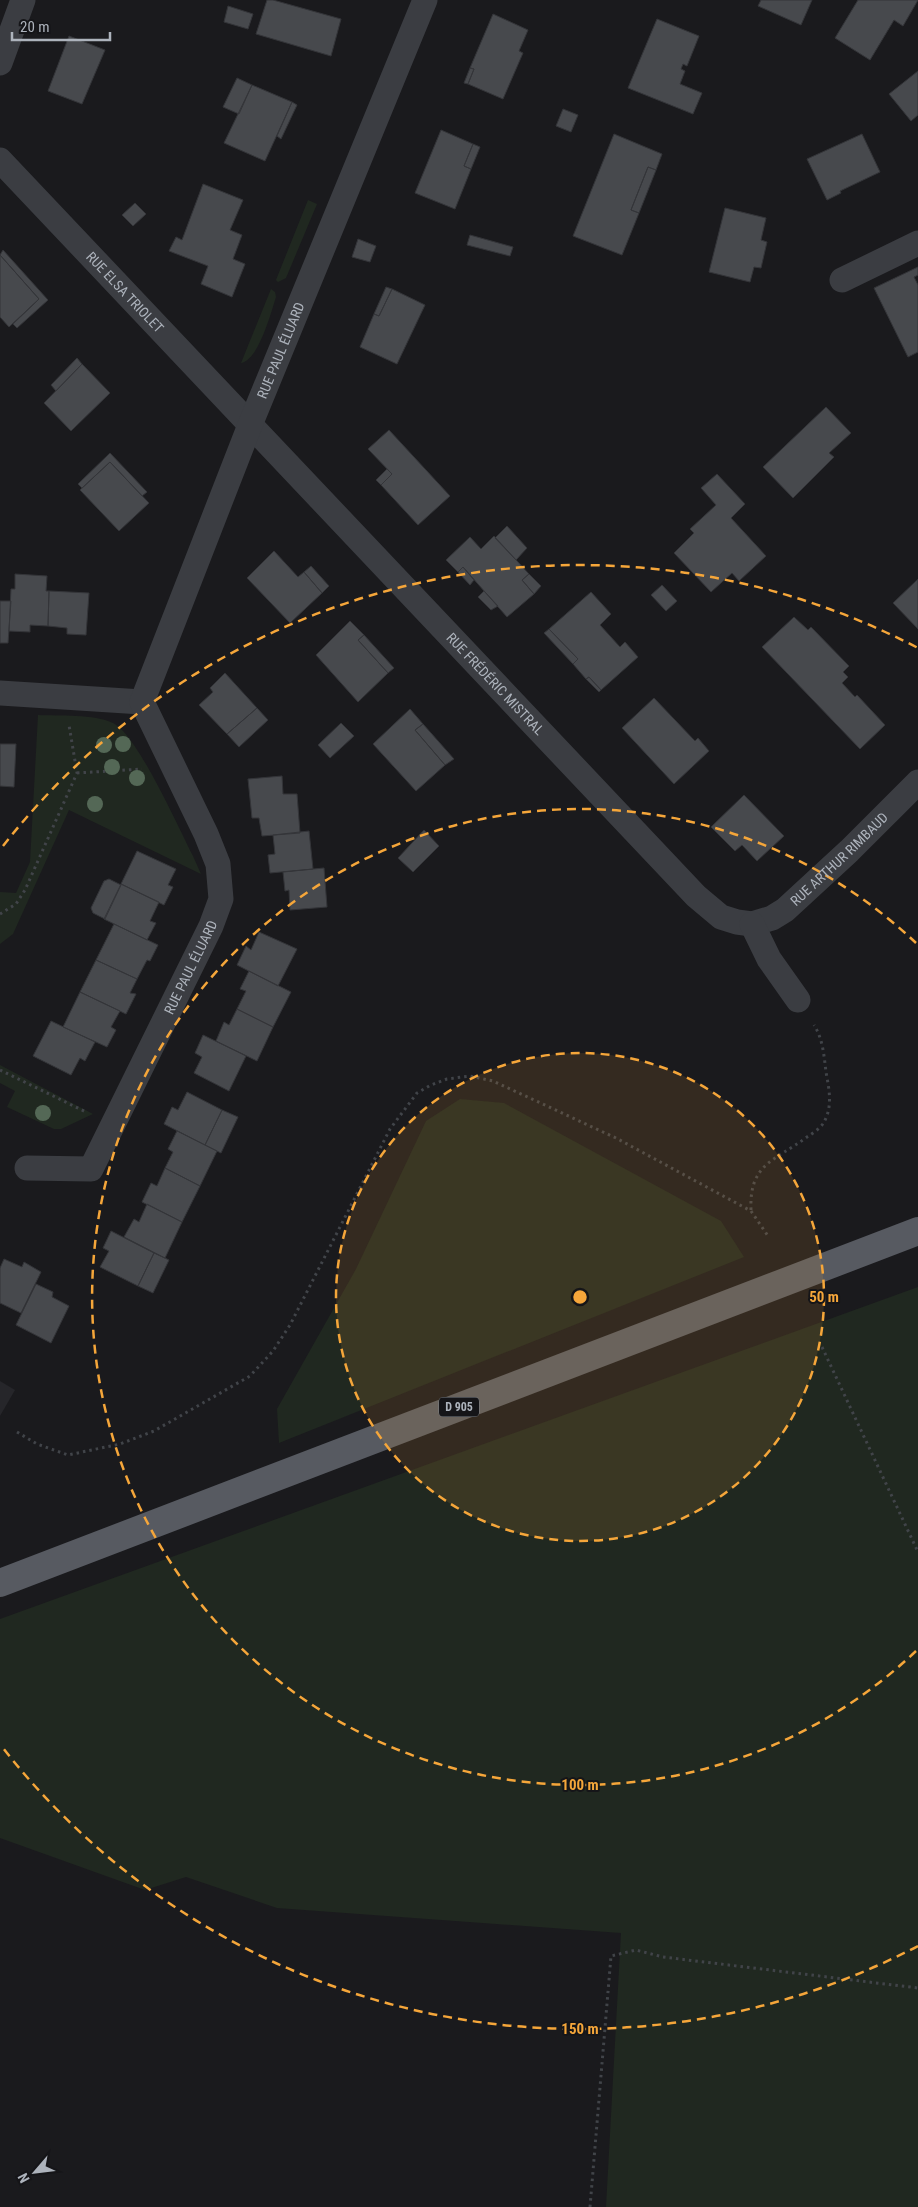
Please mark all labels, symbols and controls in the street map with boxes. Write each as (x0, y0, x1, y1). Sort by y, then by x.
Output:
scale bar (12, 10, 110, 42)
text: 20 m (20, 18, 50, 36)
street label: RUE ELSA TRIOLET (83, 249, 167, 336)
street label: RUE PAUL ÉLUARD (254, 300, 308, 401)
street label: RUE FRÉDÉRIC MISTRAL (443, 629, 548, 738)
street label: RUE ARTHUR RIMBAUD (787, 809, 891, 909)
street label: RUE PAUL ÉLUARD (161, 918, 220, 1017)
centre of rings (571, 1288, 589, 1306)
text: 50 m (809, 1288, 839, 1306)
road number: D 905 (439, 1398, 479, 1416)
text: 100 m (561, 1776, 599, 1794)
text: 150 m (561, 2020, 599, 2038)
north arrow (10, 2147, 60, 2197)
text: N (14, 2171, 33, 2186)

